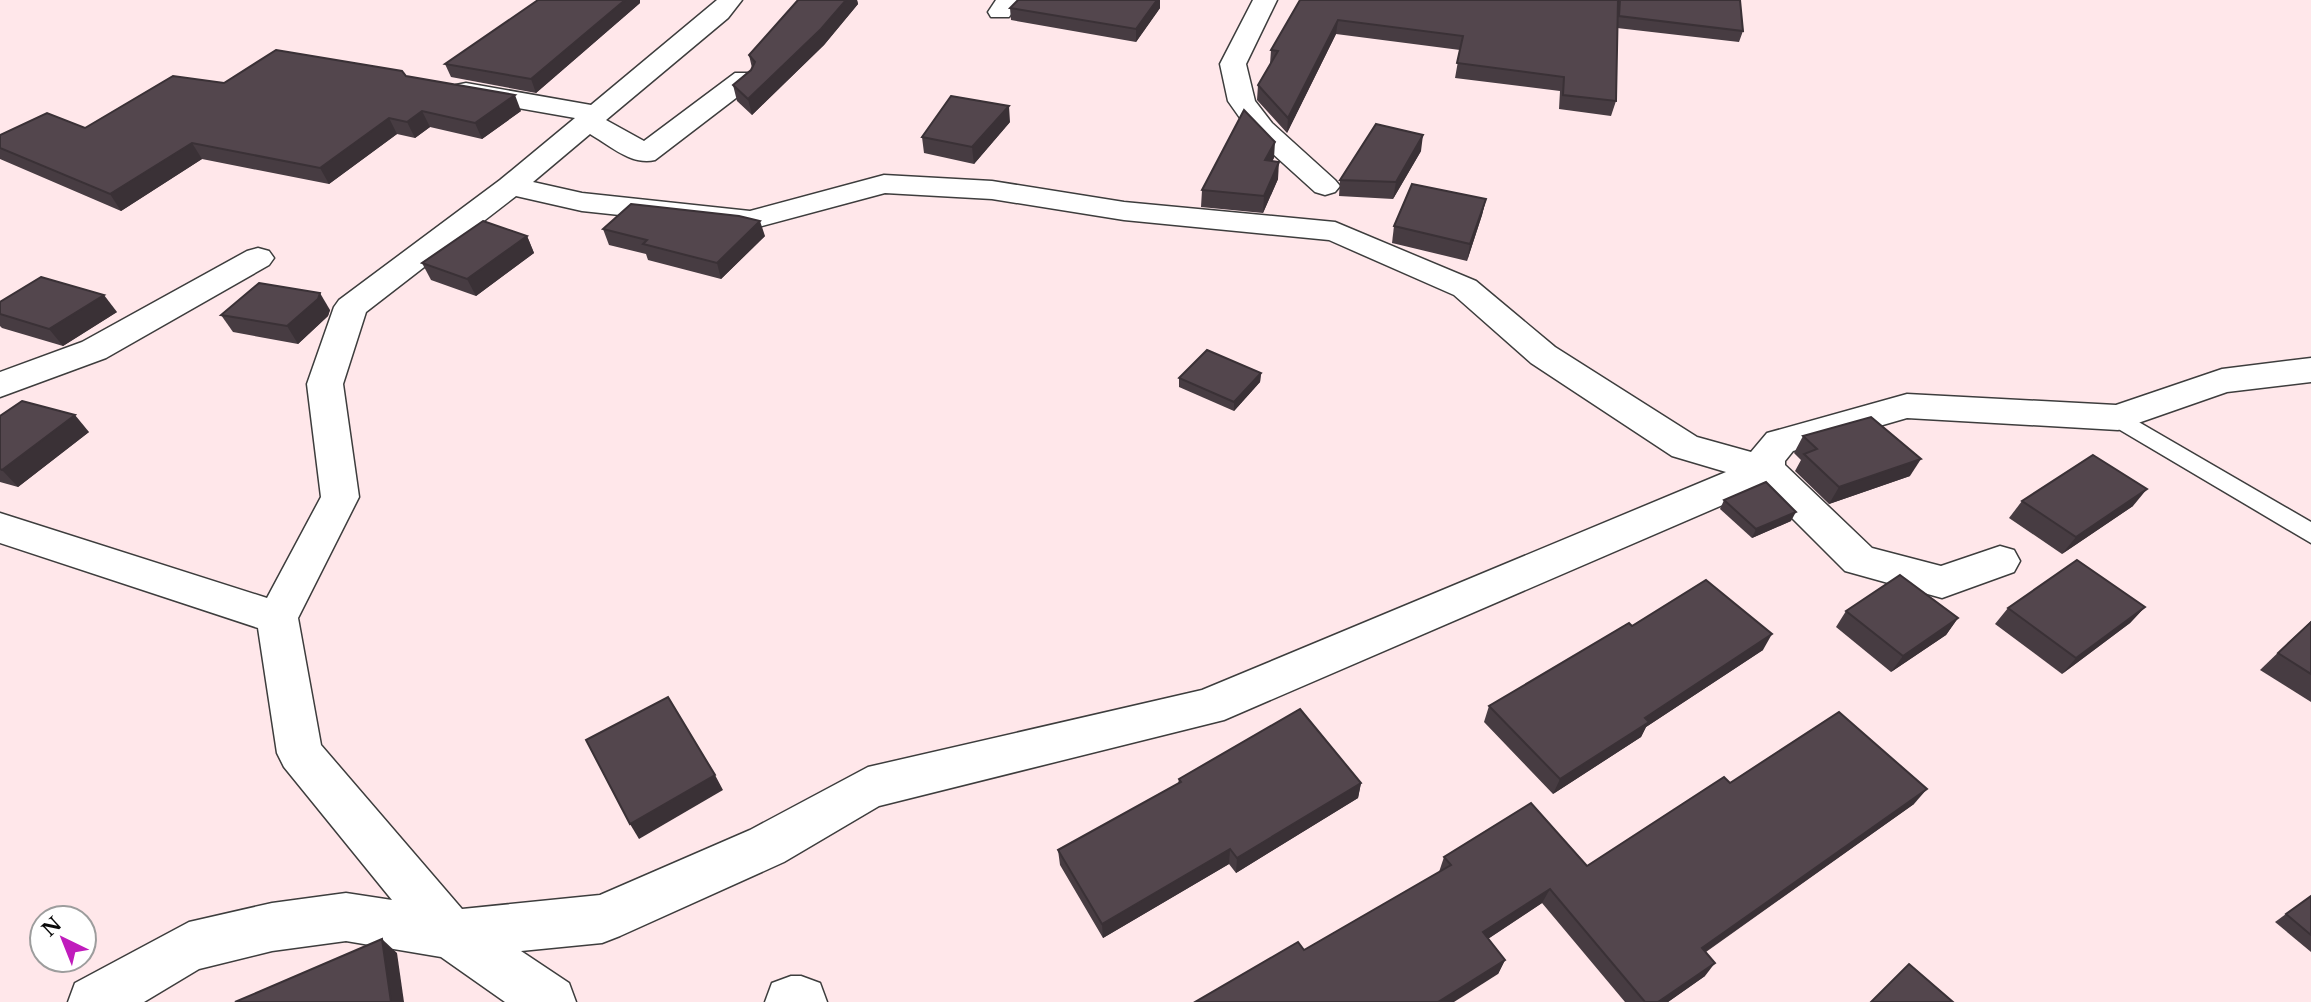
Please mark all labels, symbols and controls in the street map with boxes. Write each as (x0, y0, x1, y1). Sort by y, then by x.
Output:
north arrow (28, 904, 98, 974)
text: N (37, 912, 66, 941)

